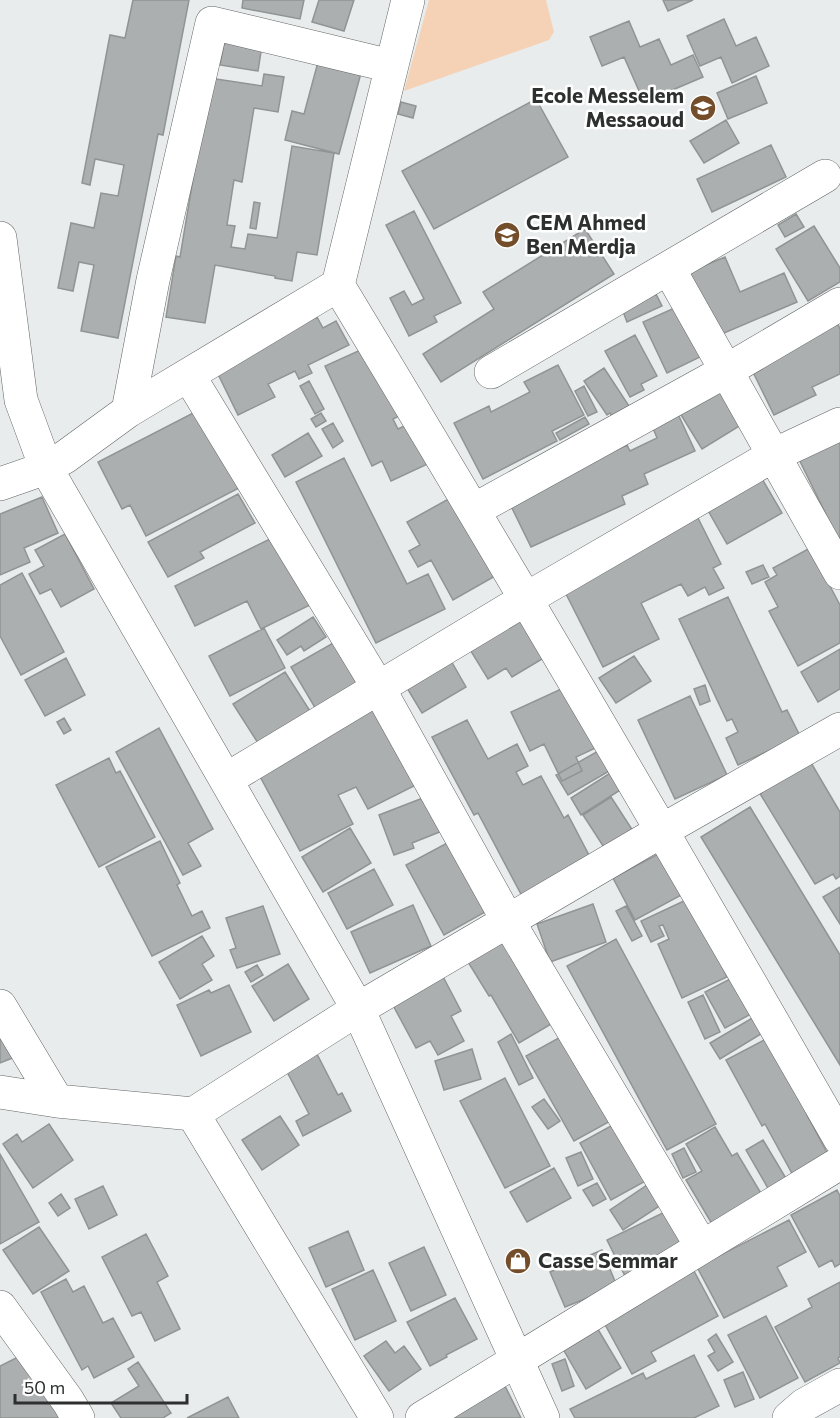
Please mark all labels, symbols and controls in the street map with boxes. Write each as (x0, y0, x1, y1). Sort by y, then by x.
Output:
place label: Ecole Messelem Messaoud (531, 82, 684, 131)
school or university icon: Ecole Messelem Messaoud (688, 93, 718, 123)
place label: CEM Ahmed Ben Merdja (526, 209, 646, 258)
school or university icon: CEM Ahmed Ben Merdja (492, 220, 522, 250)
shop icon: Casse Semmar (503, 1246, 533, 1276)
place label: Casse Semmar (538, 1247, 678, 1272)
scale bar (15, 1367, 188, 1405)
text: 50 m (24, 1376, 65, 1398)

